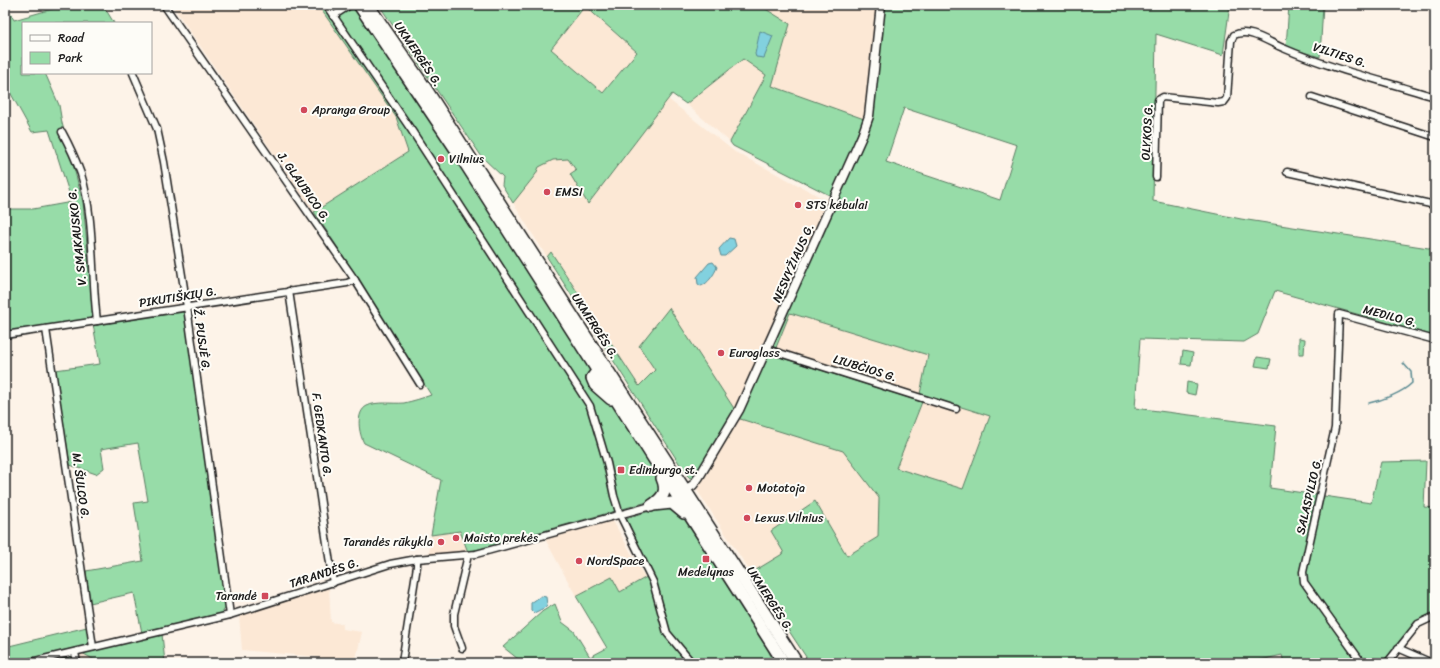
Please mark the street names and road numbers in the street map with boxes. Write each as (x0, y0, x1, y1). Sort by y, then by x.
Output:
street label: UKMERGĖS G. (388, 17, 448, 91)
street label: VILTIES G. (1310, 36, 1370, 74)
street label: OLYKOS G. (1135, 103, 1159, 161)
street label: J. GLAUBICO G. (271, 146, 336, 227)
street label: V. SMAKAUSKO G. (61, 187, 93, 287)
street label: NESVYŽIAUS G. (766, 220, 820, 306)
street label: PIKUTIŠKIŲ G. (137, 280, 219, 314)
street label: UKMERGĖS G. (565, 288, 625, 364)
street label: MEDILO G. (1361, 298, 1419, 334)
street label: Ž. PUSJĖ G. (187, 307, 217, 373)
street label: LIUBČIOS G. (830, 348, 900, 388)
street label: F. GEDKANTO G. (305, 391, 339, 479)
street label: M. ŠULCO G. (65, 451, 97, 521)
street label: SALASPILIO G. (1289, 455, 1329, 537)
street label: TARANDĖS G. (286, 551, 362, 595)
street label: UKMERGĖS G. (740, 561, 800, 637)

